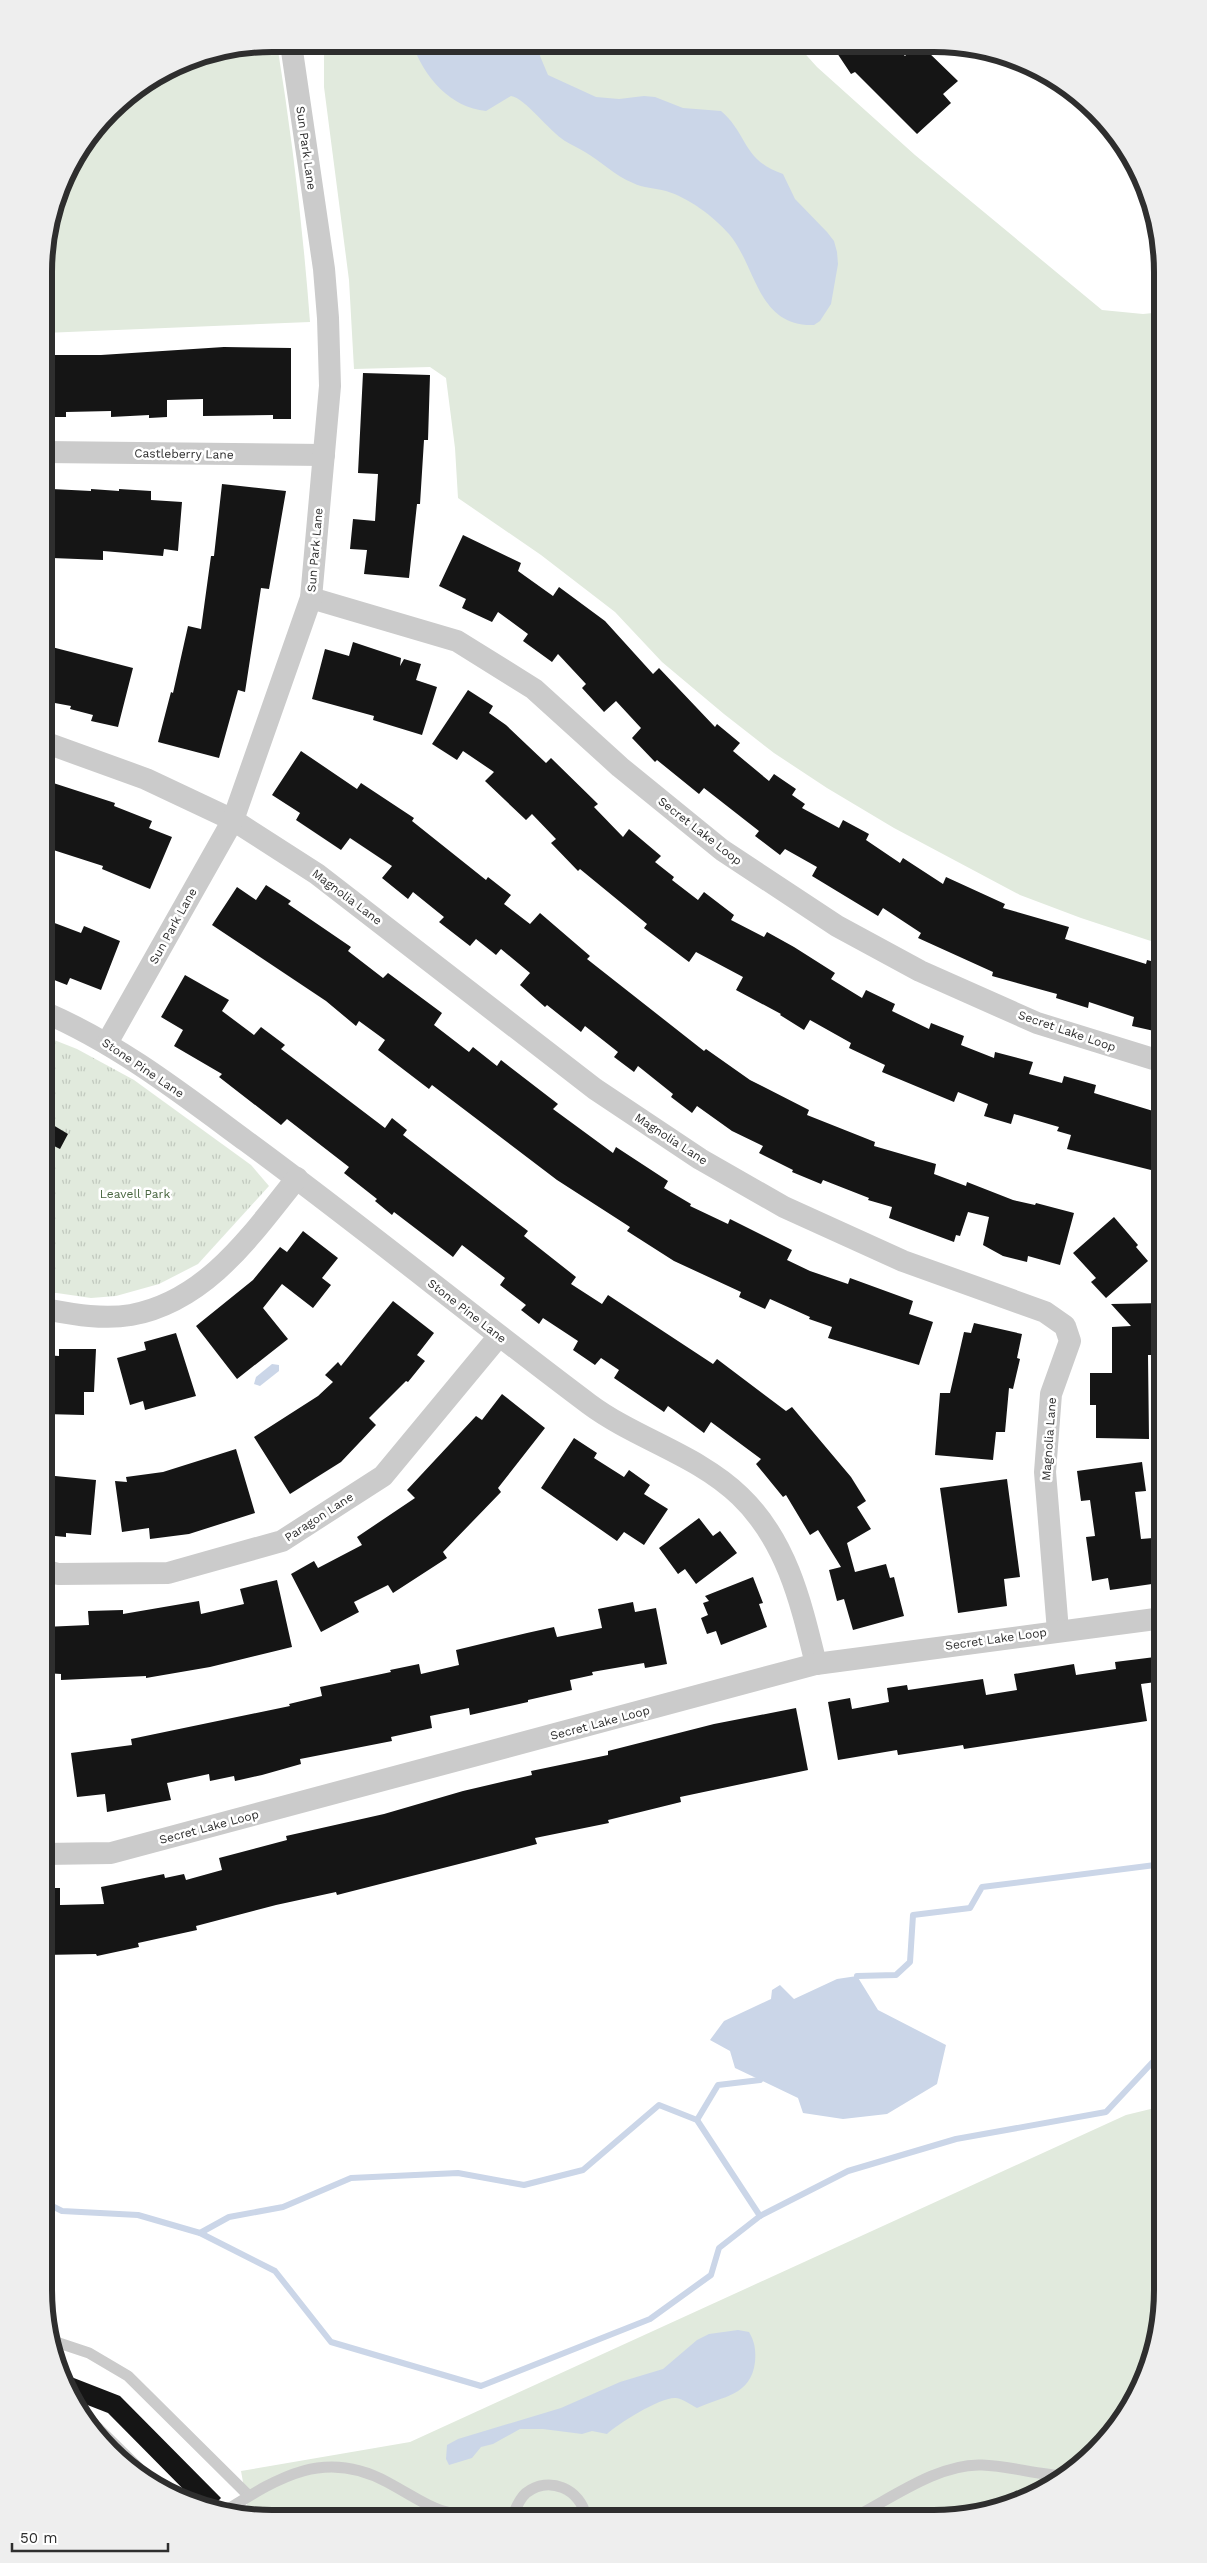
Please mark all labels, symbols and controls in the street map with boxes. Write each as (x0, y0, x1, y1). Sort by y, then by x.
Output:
street label: Sun Park Lane (293, 105, 319, 191)
street label: Castleberry Lane (134, 446, 234, 462)
street label: Sun Park Lane (304, 507, 326, 593)
street label: Secret Lake Loop (655, 794, 745, 868)
street label: Magnolia Lane (309, 866, 385, 928)
street label: Sun Park Lane (146, 886, 200, 966)
street label: Secret Lake Loop (1016, 1008, 1118, 1054)
street label: Stone Pine Lane (99, 1035, 187, 1101)
street label: Magnolia Lane (632, 1110, 710, 1168)
park label: Leavell Park (100, 1187, 170, 1201)
street label: Stone Pine Lane (425, 1276, 509, 1346)
street label: Magnolia Lane (1039, 1397, 1059, 1481)
street label: Paragon Lane (282, 1490, 356, 1544)
street label: Secret Lake Loop (944, 1625, 1048, 1653)
street label: Secret Lake Loop (549, 1703, 651, 1743)
street label: Secret Lake Loop (158, 1807, 260, 1847)
scale bar (12, 2520, 169, 2552)
text: 50 m (20, 2529, 57, 2547)

